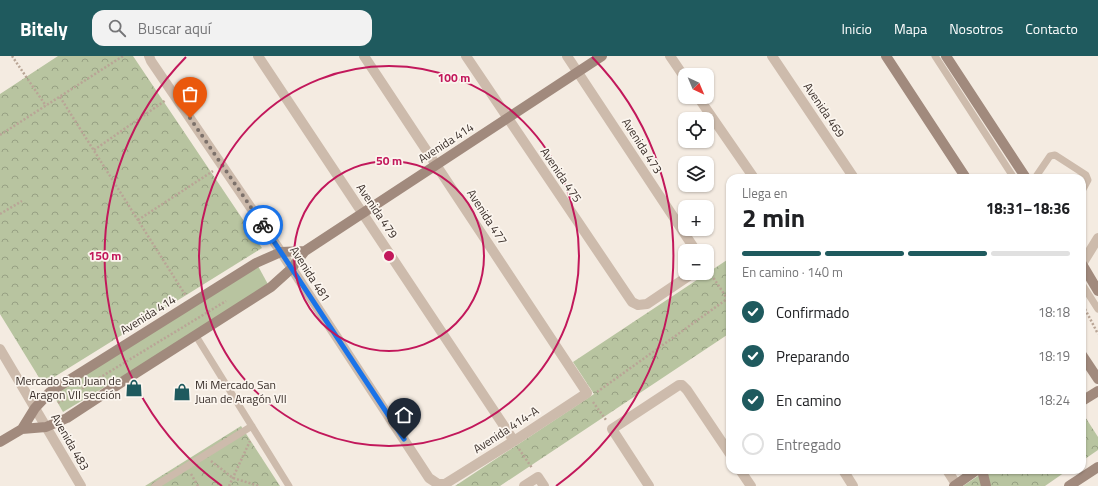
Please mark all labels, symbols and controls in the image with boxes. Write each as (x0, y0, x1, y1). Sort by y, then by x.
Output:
search box (92, 10, 372, 46)
text: Bitely (20, 14, 68, 43)
icon: search (106, 17, 128, 39)
text: Buscar aquí (138, 17, 211, 40)
text: Inicio (841, 18, 872, 39)
text: Mapa (894, 18, 927, 39)
text: Nosotros (949, 18, 1003, 39)
text: Contacto (1025, 18, 1078, 39)
text: 100 m (438, 68, 470, 87)
north arrow (678, 68, 714, 104)
map controls (678, 68, 714, 280)
pin (173, 77, 207, 118)
street label: Avenida 469 (799, 78, 850, 141)
icon: bag (179, 83, 201, 105)
button: locate (678, 112, 714, 148)
street label: Avenida 473 (617, 114, 668, 177)
street label: Avenida 414 (414, 117, 478, 168)
street label: Avenida 475 (536, 143, 587, 206)
text: 50 m (376, 151, 402, 170)
button: layers (678, 156, 714, 192)
street label: Avenida 479 (352, 179, 403, 242)
text: Llega en (742, 183, 787, 203)
street label: Avenida 477 (462, 185, 513, 248)
text: 18:31–18:36 (986, 197, 1070, 220)
text: 2 min (742, 198, 805, 237)
button: + (678, 200, 714, 236)
courier (243, 205, 283, 245)
icon: bike (252, 214, 274, 236)
street label: Avenida 481 (285, 242, 336, 305)
button: − (678, 244, 714, 280)
text: 150 m (89, 246, 121, 265)
centre of rings (382, 249, 396, 263)
text: En camino · 140 m (742, 262, 843, 282)
street label: Avenida 414 (116, 290, 180, 339)
icon: check (742, 301, 764, 323)
text: Confirmado (776, 301, 849, 324)
text: 18:18 (1038, 302, 1070, 322)
icon: check (742, 345, 764, 367)
text: Preparando (776, 345, 850, 368)
text: 18:19 (1038, 346, 1070, 366)
place label: Mercado San Juan de Aragon VII sección (15, 371, 121, 404)
place label: Mi Mercado San Juan de Aragón VII (195, 375, 287, 408)
shop icon: Mercado San Juan de Aragon VII sección (124, 378, 144, 398)
shop icon: Mi Mercado San Juan de Aragón VII (172, 382, 192, 402)
icon: check (742, 389, 764, 411)
text: En camino (776, 389, 842, 412)
text: 18:24 (1038, 390, 1070, 410)
pin (387, 398, 421, 439)
street label: Avenida 414-A (469, 401, 542, 458)
icon: home (393, 404, 415, 426)
street label: Avenida 483 (46, 410, 94, 474)
text: Entregado (776, 433, 841, 456)

